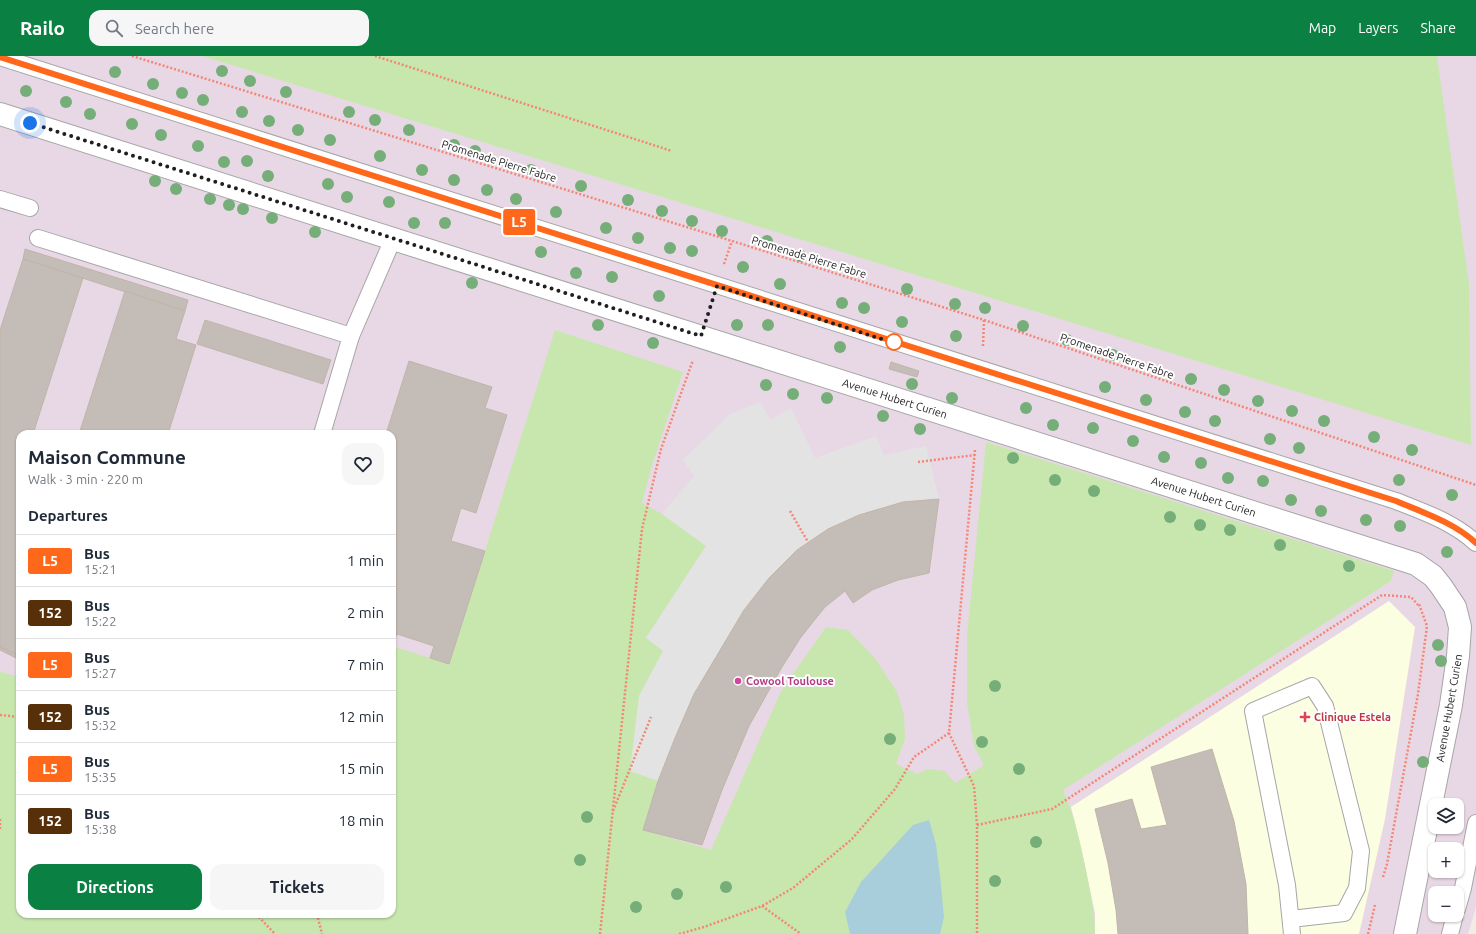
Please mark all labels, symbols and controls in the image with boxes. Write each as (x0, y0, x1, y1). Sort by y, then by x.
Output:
search box (89, 10, 369, 46)
text: Railo (20, 17, 65, 39)
icon: search (103, 17, 125, 39)
text: Search here (135, 20, 214, 37)
text: Map (1309, 20, 1336, 36)
text: Layers (1358, 20, 1398, 36)
text: Share (1420, 20, 1456, 36)
your location (20, 113, 40, 133)
street label: Promenade Pierre Fabre (440, 138, 558, 184)
line badge: L5 (501, 209, 537, 235)
text: L5 (511, 214, 527, 230)
street label: Promenade Pierre Fabre (750, 234, 868, 280)
street label: Promenade Pierre Fabre (1058, 331, 1176, 381)
unlabelled marker (885, 333, 903, 351)
street label: Avenue Hubert Curien (841, 376, 949, 421)
button: heart (342, 443, 384, 485)
text: Maison Commune (28, 446, 186, 468)
text: Walk · 3 min · 220 m (28, 472, 143, 486)
street label: Avenue Hubert Curien (1150, 474, 1258, 519)
text: Departures (28, 507, 108, 524)
text: Bus (84, 545, 110, 562)
text: 1 min (347, 552, 384, 569)
text: L5 (42, 553, 58, 569)
text: 15:21 (84, 562, 117, 576)
text: Bus (84, 597, 110, 614)
text: 2 min (347, 604, 384, 621)
text: 152 (38, 605, 62, 621)
text: 15:22 (84, 614, 117, 628)
text: Bus (84, 649, 110, 666)
street label: Avenue Hubert Curien (1434, 653, 1464, 763)
text: 7 min (347, 656, 384, 673)
text: L5 (42, 657, 58, 673)
text: 15:27 (84, 666, 117, 680)
place label: Cowool Toulouse (746, 675, 834, 687)
marker: Cowool Toulouse (733, 676, 743, 686)
text: Bus (84, 701, 110, 718)
text: 12 min (338, 708, 384, 725)
text: 152 (38, 709, 62, 725)
marker: Clinique Estela (1299, 711, 1311, 723)
place label: Clinique Estela (1314, 711, 1391, 723)
text: 15:32 (84, 718, 117, 732)
text: Bus (84, 753, 110, 770)
text: 15 min (338, 760, 384, 777)
text: L5 (42, 761, 58, 777)
text: 15:35 (84, 770, 117, 784)
map controls (1428, 798, 1464, 922)
button: layers (1428, 798, 1464, 834)
text: Bus (84, 805, 110, 822)
text: 18 min (338, 812, 384, 829)
text: 152 (38, 813, 62, 829)
text: 15:38 (84, 822, 117, 836)
button: + (1428, 842, 1464, 878)
button: Directions (28, 864, 202, 910)
button: Tickets (210, 864, 384, 910)
button: − (1428, 886, 1464, 922)

